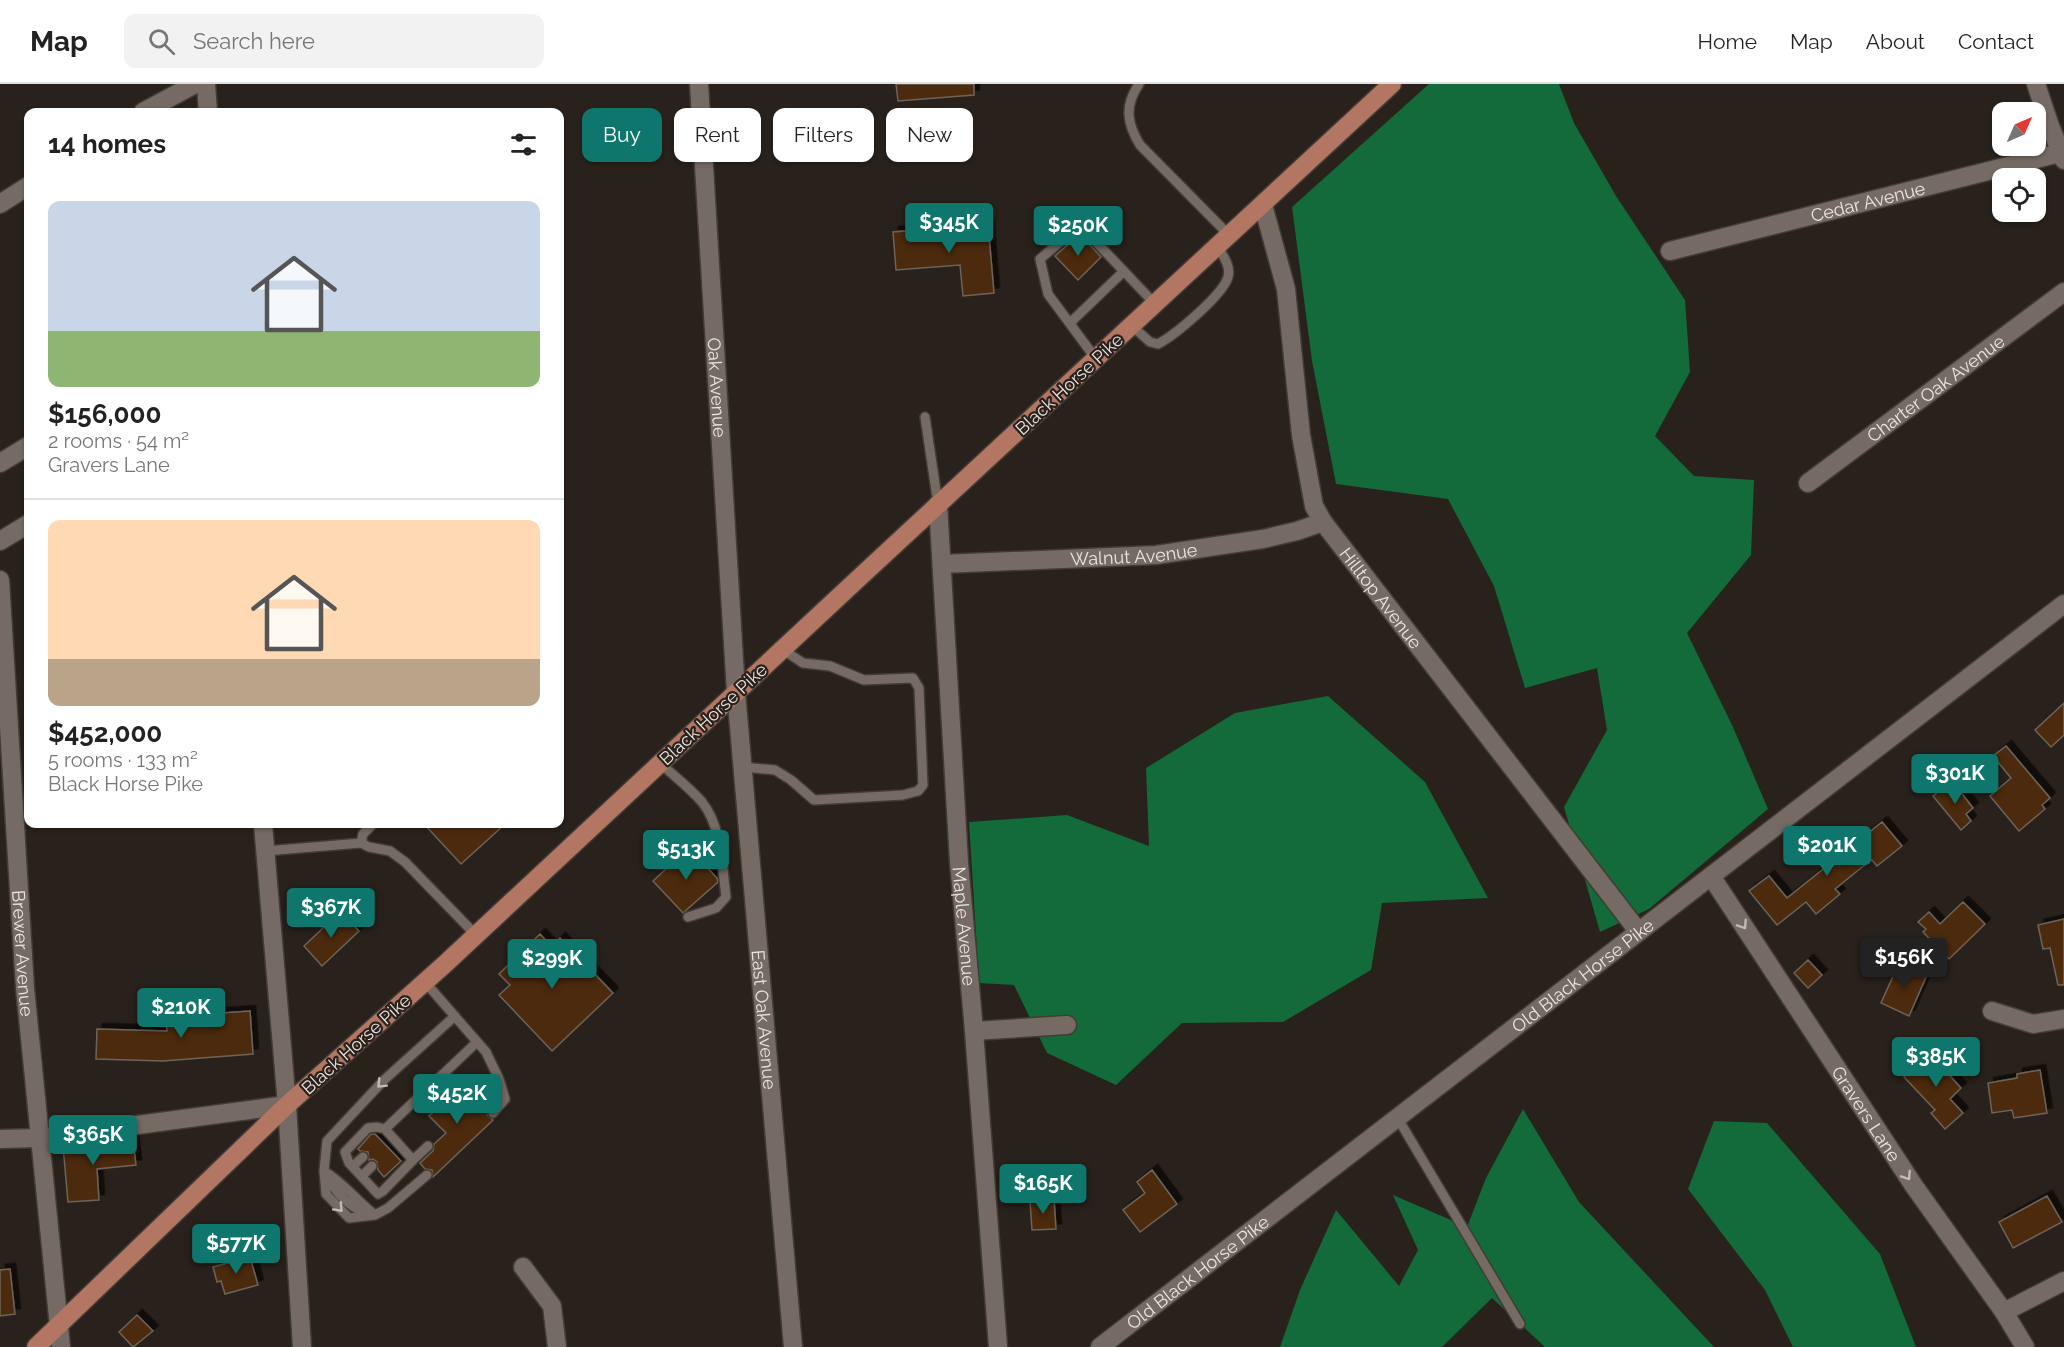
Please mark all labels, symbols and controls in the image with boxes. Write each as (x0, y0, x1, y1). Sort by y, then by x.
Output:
search box (124, 14, 544, 68)
text: Map (30, 25, 88, 58)
icon: search (145, 25, 178, 58)
text: Search here (193, 28, 315, 54)
text: Home (1698, 29, 1757, 54)
text: Map (1790, 29, 1833, 54)
text: About (1866, 29, 1925, 54)
text: Contact (1958, 29, 2034, 54)
north arrow (1992, 102, 2046, 156)
map controls (1992, 102, 2046, 222)
chip: Buy (582, 108, 662, 162)
chip: Rent (674, 108, 761, 162)
chip: Filters (773, 108, 874, 162)
chip: New (886, 108, 973, 162)
icon: filters (507, 128, 540, 161)
text: 14 homes (48, 129, 166, 159)
button: locate (1992, 168, 2046, 222)
street label: Cedar Avenue (1808, 177, 1928, 226)
pin: $345K (907, 203, 991, 254)
pin: $250K (1036, 206, 1120, 257)
text: $345K (919, 210, 979, 234)
text: $250K (1048, 213, 1108, 237)
icon: home (240, 240, 348, 348)
street label: Black Horse Pike (1011, 328, 1127, 439)
street label: Charter Oak Avenue (1863, 330, 2009, 446)
street label: Oak Avenue (704, 337, 731, 438)
text: $156,000 (48, 399, 161, 429)
text: 2 rooms · 54 m² (48, 429, 189, 453)
text: Gravers Lane (48, 453, 170, 477)
street label: Walnut Avenue (1070, 538, 1199, 569)
street label: Hilltop Avenue (1336, 543, 1427, 653)
icon: home (240, 559, 348, 667)
street label: Black Horse Pike (655, 658, 771, 769)
text: $452,000 (48, 718, 162, 748)
text: 5 rooms · 133 m² (48, 748, 198, 772)
pin: $301K (1913, 754, 1997, 805)
text: $301K (1925, 761, 1985, 785)
text: Black Horse Pike (48, 772, 203, 796)
pin: $201K (1785, 826, 1869, 877)
pin: $513K (644, 830, 728, 881)
text: $201K (1797, 833, 1857, 857)
text: $513K (657, 837, 715, 861)
street label: Maple Avenue (949, 866, 980, 987)
pin: $367K (289, 888, 373, 939)
street label: Brewer Avenue (9, 890, 38, 1018)
text: $367K (301, 895, 361, 919)
street label: Old Black Horse Pike (1507, 914, 1658, 1037)
one-way arrow (1736, 918, 1747, 929)
pin: $156K (1862, 938, 1946, 989)
pin: $299K (510, 939, 594, 990)
text: $156K (1874, 945, 1934, 969)
text: $299K (522, 946, 582, 970)
street label: East Oak Avenue (748, 949, 781, 1091)
pin: $210K (139, 988, 223, 1039)
street label: Black Horse Pike (297, 989, 415, 1098)
text: $210K (151, 995, 211, 1019)
pin: $385K (1894, 1037, 1978, 1088)
text: $385K (1906, 1044, 1966, 1068)
street label: Gravers Lane (1828, 1062, 1906, 1166)
pin: $452K (415, 1074, 499, 1125)
one-way arrow (378, 1076, 389, 1087)
text: $452K (427, 1081, 487, 1105)
pin: $365K (51, 1115, 135, 1166)
text: $365K (63, 1122, 123, 1146)
pin: $165K (1001, 1164, 1085, 1215)
one-way arrow (1900, 1169, 1911, 1180)
text: $165K (1013, 1171, 1073, 1195)
one-way arrow (332, 1201, 343, 1211)
street label: Old Black Horse Pike (1122, 1210, 1273, 1333)
pin: $577K (194, 1224, 278, 1275)
text: $577K (206, 1231, 266, 1255)

